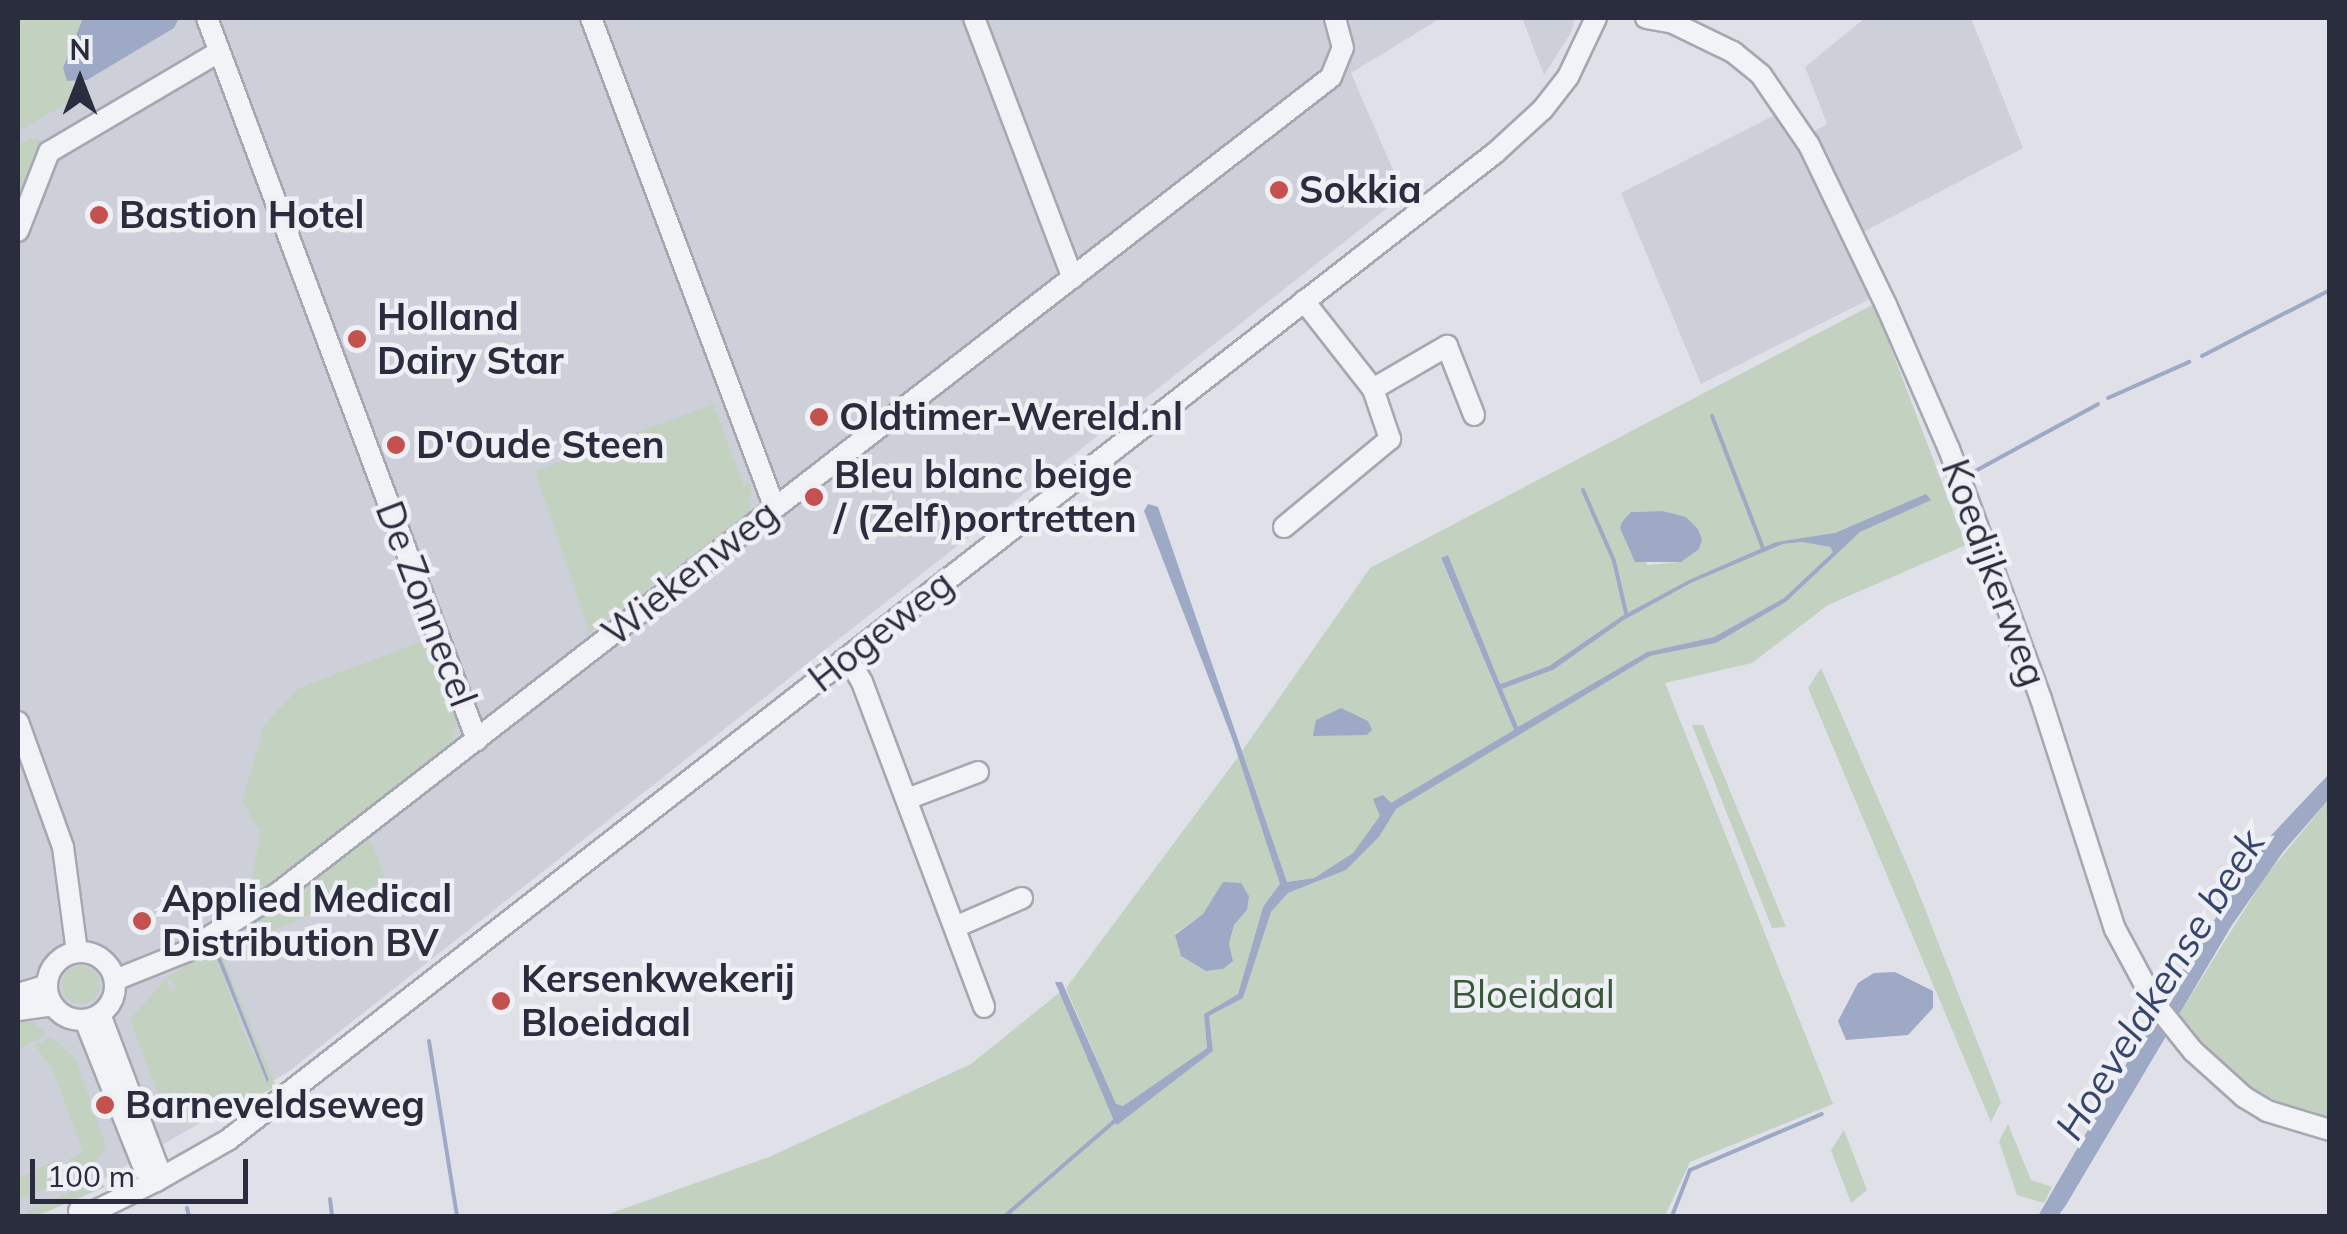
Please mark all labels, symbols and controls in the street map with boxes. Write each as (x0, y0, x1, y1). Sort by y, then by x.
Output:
north arrow (30, 30, 130, 130)
text: N (69, 32, 91, 67)
place label: Sokkia (1299, 167, 1421, 213)
marker: Sokkia (1268, 179, 1290, 201)
place label: Bastion Hotel (119, 192, 364, 238)
marker: Bastion Hotel (88, 204, 110, 226)
place label: Holland Dairy Star (377, 294, 564, 383)
marker: Holland Dairy Star (346, 328, 368, 350)
place label: Oldtimer-Wereld.nl (839, 394, 1183, 440)
marker: Oldtimer-Wereld.nl (808, 406, 830, 428)
place label: D'Oude Steen (416, 422, 665, 468)
marker: D'Oude Steen (385, 434, 407, 456)
place label: Bleu blanc beige / (Zelf)portretten (834, 452, 1137, 542)
street label: Koedijkerweg (1932, 453, 2056, 693)
marker: Bleu blanc beige / (Zelf)portretten (803, 486, 825, 508)
street label: Wiekenweg (593, 490, 787, 656)
street label: De Zonnecel (366, 495, 486, 713)
street label: Hogeweg (800, 561, 962, 701)
water label: Hoevelakense beek (2044, 820, 2274, 1148)
place label: Applied Medical Distribution BV (162, 876, 452, 966)
marker: Applied Medical Distribution BV (131, 910, 153, 932)
place label: Kersenkwekerij Bloeidaal (521, 956, 795, 1046)
park label: Bloeidaal (1451, 972, 1615, 1018)
marker: Kersenkwekerij Bloeidaal (490, 990, 512, 1012)
place label: Barneveldseweg (125, 1082, 425, 1128)
marker: Barneveldseweg (94, 1094, 116, 1116)
scale bar (35, 1139, 252, 1201)
text: 100 m (47, 1157, 135, 1195)

